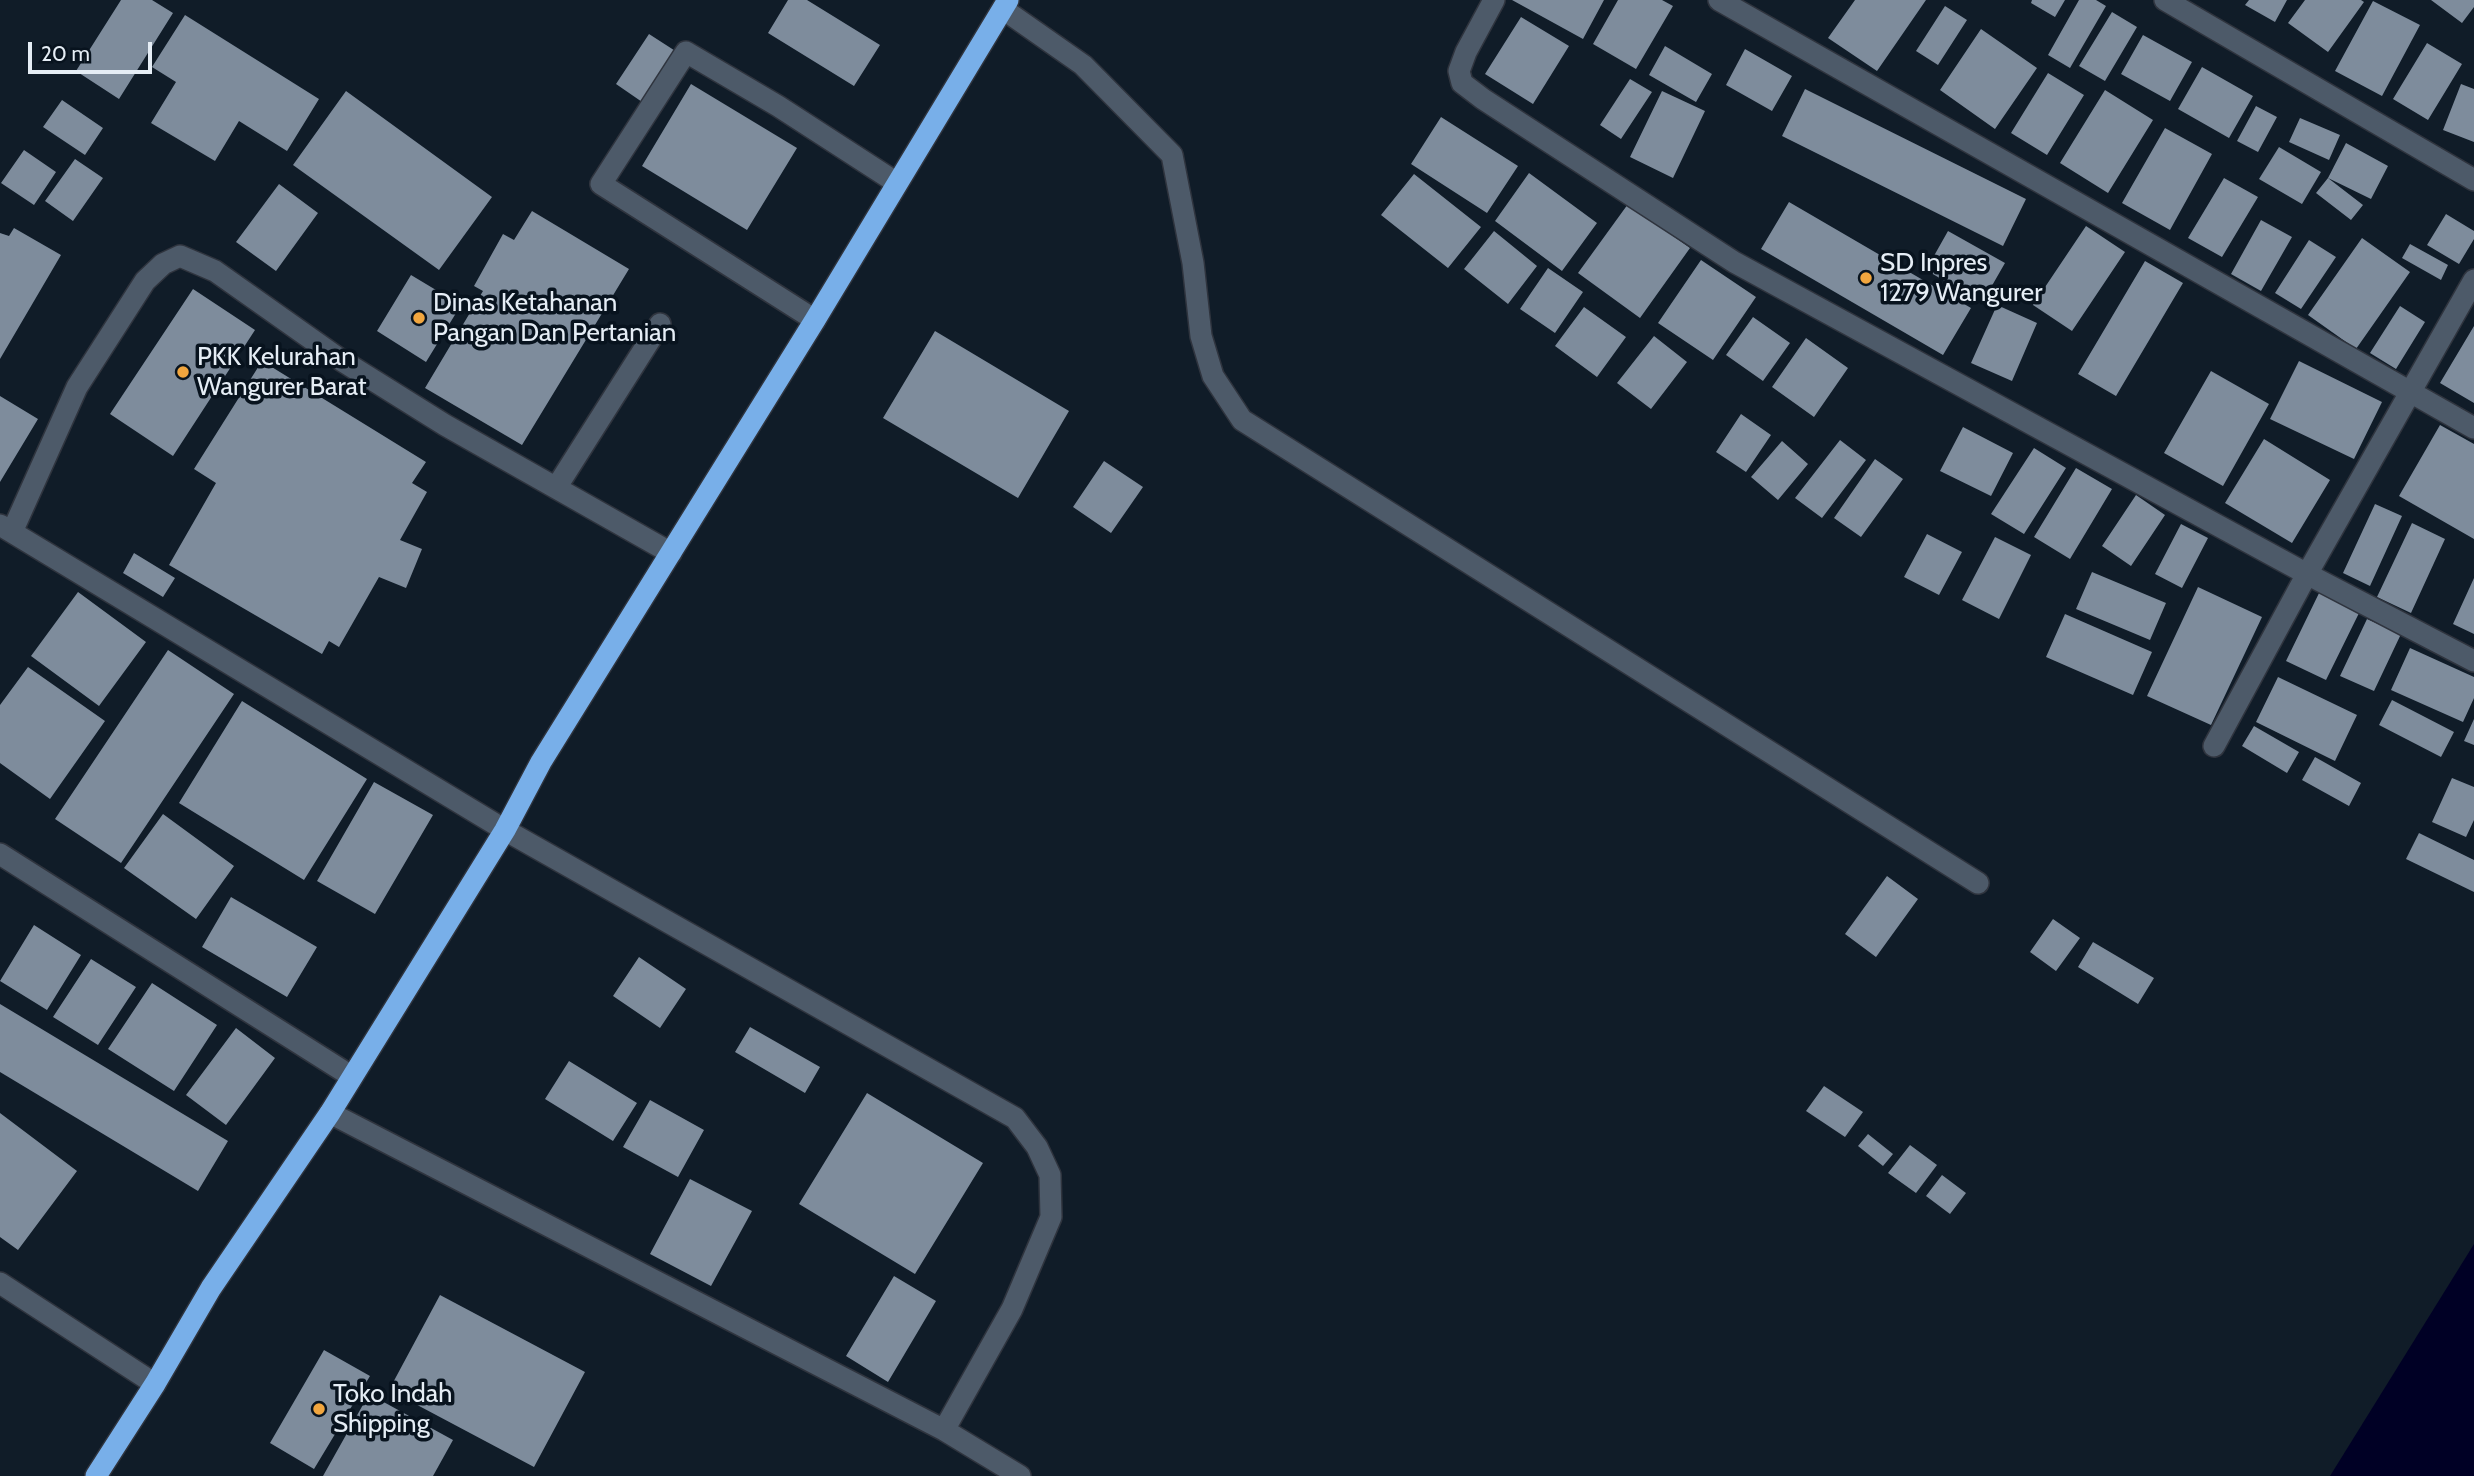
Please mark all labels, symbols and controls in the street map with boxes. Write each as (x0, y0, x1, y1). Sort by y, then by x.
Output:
scale bar (32, 28, 156, 72)
text: 20 m (41, 41, 90, 66)
place label: SD Inpres 1279 Wangurer (1880, 247, 2042, 308)
marker: SD Inpres 1279 Wangurer (1858, 270, 1874, 286)
place label: Dinas Ketahanan Pangan Dan Pertanian (433, 287, 676, 348)
marker: Dinas Ketahanan Pangan Dan Pertanian (411, 310, 427, 326)
place label: PKK Kelurahan Wangurer Barat (197, 341, 366, 402)
marker: PKK Kelurahan Wangurer Barat (175, 364, 191, 380)
place label: Toko Indah Shipping (333, 1378, 452, 1440)
marker: Toko Indah Shipping (311, 1401, 327, 1417)

